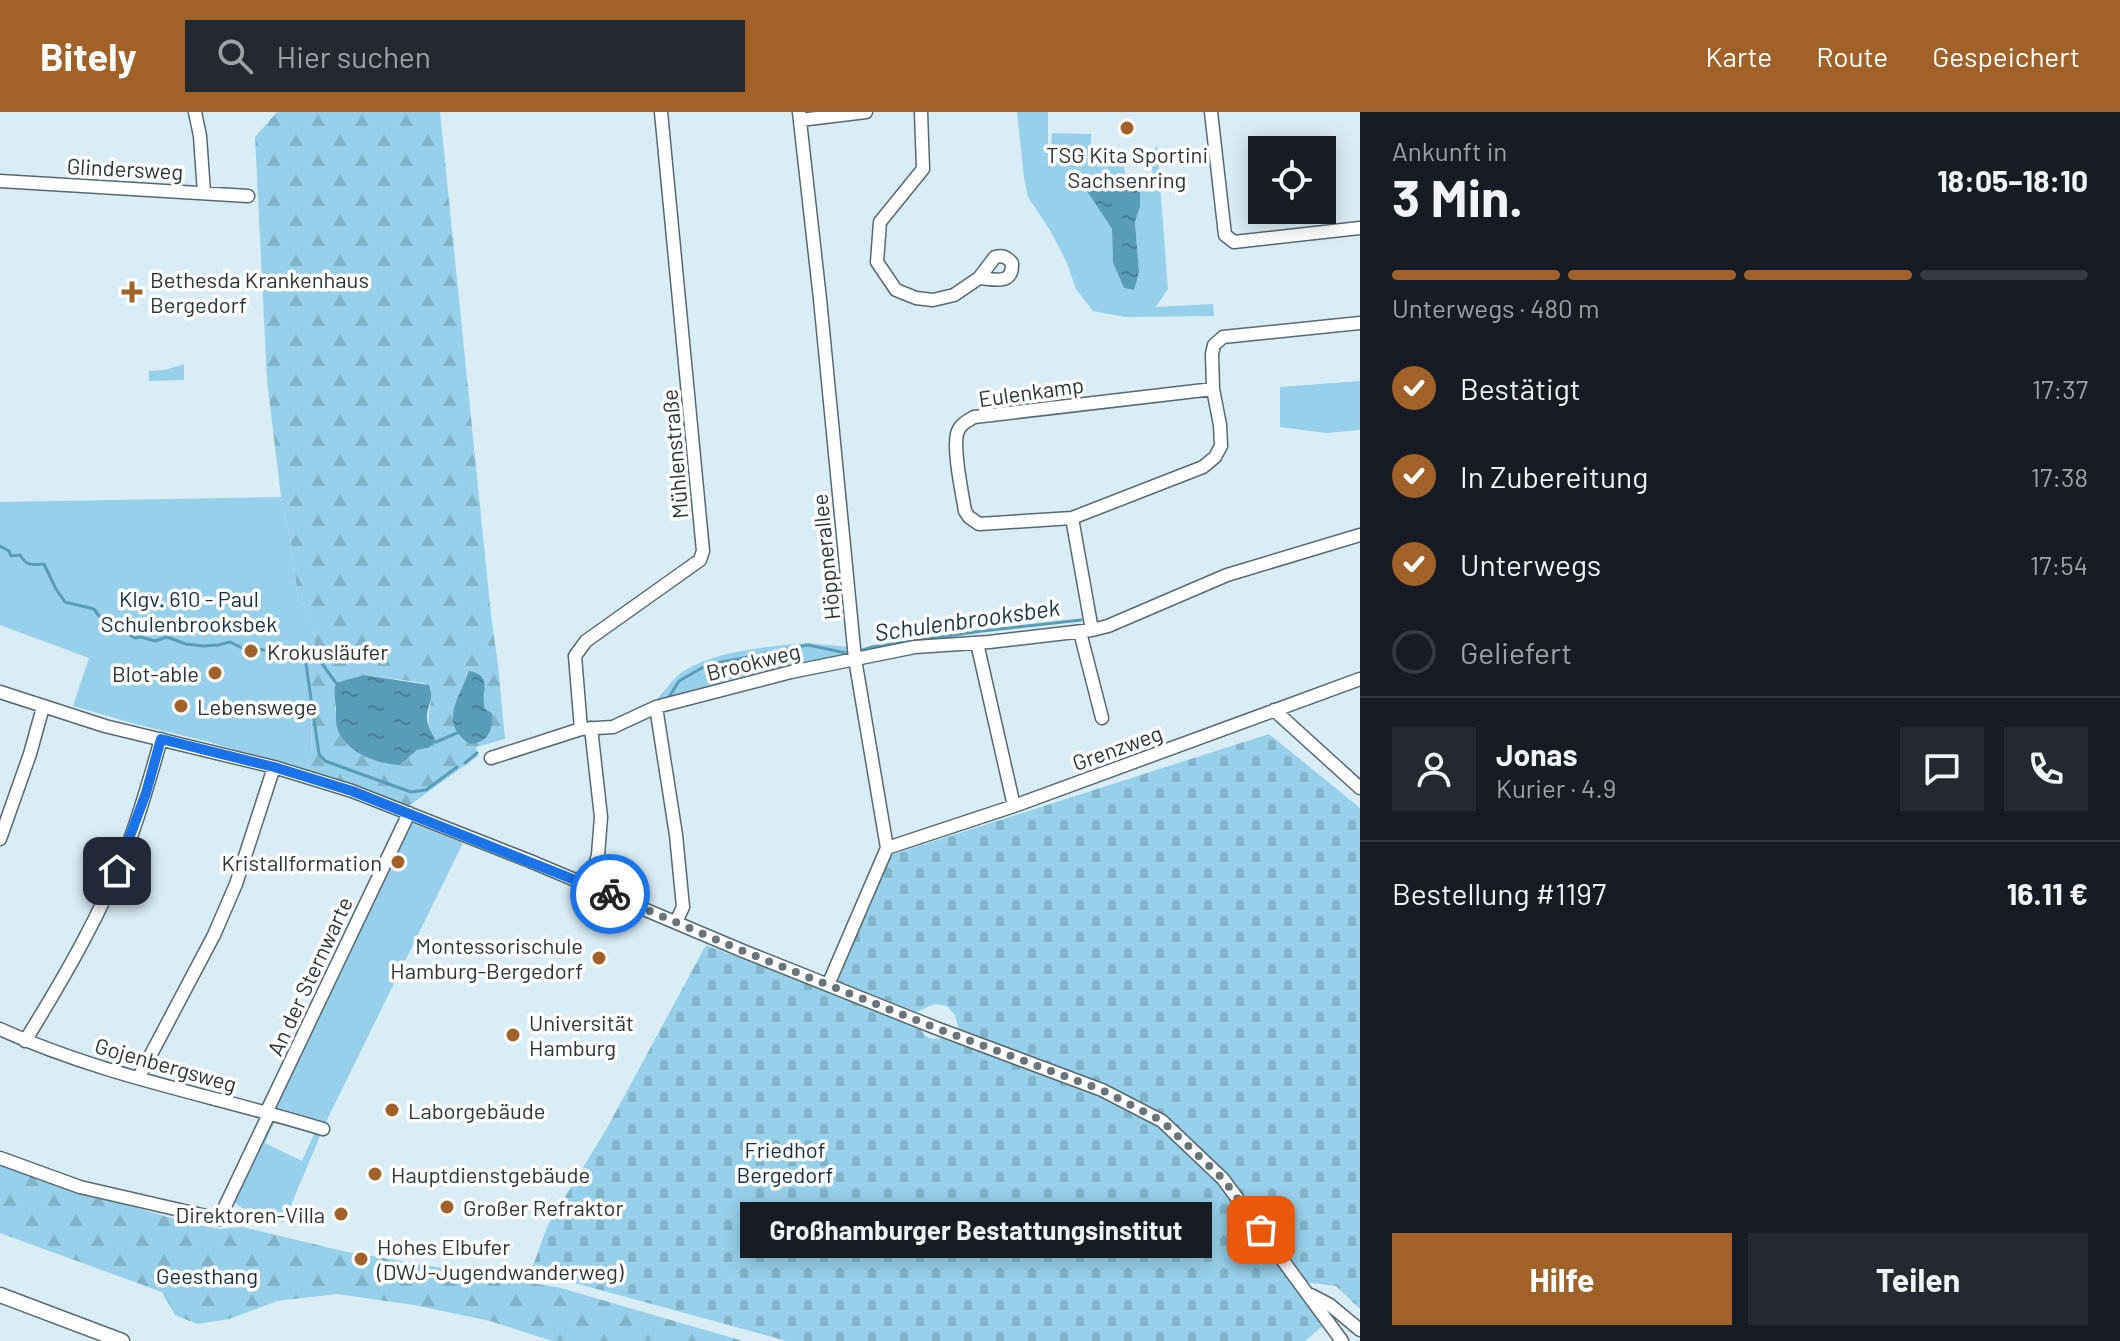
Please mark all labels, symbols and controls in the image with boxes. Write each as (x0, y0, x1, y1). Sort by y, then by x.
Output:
search box (185, 20, 745, 92)
text: Bitely (40, 33, 137, 79)
icon: search (213, 34, 257, 78)
text: Hier suchen (277, 38, 431, 74)
text: Karte (1706, 39, 1772, 73)
text: Route (1816, 39, 1888, 73)
text: Gespeichert (1932, 39, 2080, 73)
marker: TSG Kita Sportini Sachsenring (1118, 119, 1136, 137)
text: Ankunft in (1392, 135, 1507, 166)
map controls (1248, 136, 1336, 224)
button: locate (1248, 136, 1336, 224)
place label: TSG Kita Sportini Sachsenring (1046, 141, 1208, 192)
street label: Glindersweg (66, 152, 184, 184)
text: 18:05–18:10 (1937, 162, 2088, 198)
text: 3 Min. (1392, 165, 1523, 227)
place label: Bethesda Krankenhaus Bergedorf (150, 266, 369, 317)
marker: Bethesda Krankenhaus Bergedorf (121, 281, 143, 303)
text: Unterwegs · 480 m (1392, 292, 1600, 323)
icon: check (1392, 366, 1436, 410)
text: Bestätigt (1460, 370, 1581, 406)
street label: Eulenkamp (977, 371, 1085, 411)
text: 17:37 (2032, 373, 2088, 404)
street label: Mühlenstraße (655, 388, 693, 520)
icon: check (1392, 454, 1436, 498)
text: In Zubereitung (1460, 458, 1648, 494)
text: 17:38 (2031, 461, 2088, 492)
street label: Höppnerallee (805, 493, 845, 621)
icon: check (1392, 542, 1436, 586)
text: Unterwegs (1460, 546, 1601, 582)
text: 17:54 (2030, 549, 2088, 580)
park label: Klgv. 610 - Paul Schulenbrooksbek (101, 585, 277, 636)
water label: Schulenbrooksbek (872, 592, 1062, 646)
text: Geliefert (1460, 634, 1572, 670)
street label: Brookweg (703, 637, 803, 685)
place label: Krokusläufer (267, 638, 388, 664)
marker: Krokusläufer (242, 642, 260, 660)
place label: Blot-able (112, 660, 199, 686)
marker: Blot-able (206, 664, 224, 682)
place label: Lebenswege (197, 693, 317, 719)
marker: Lebenswege (172, 697, 190, 715)
street label: Grenzweg (1069, 719, 1165, 775)
button: person (1392, 727, 1476, 811)
button: chat (1900, 727, 1984, 811)
button: phone (2004, 727, 2088, 811)
text: Jonas (1496, 736, 1578, 772)
text: Kurier · 4.9 (1496, 772, 1616, 803)
pin (83, 837, 151, 905)
icon: home (95, 849, 139, 893)
place label: Kristallformation (221, 849, 382, 875)
marker: Kristallformation (389, 853, 407, 871)
courier (570, 854, 650, 934)
icon: bike (588, 872, 632, 916)
text: Bestellung #1197 (1392, 875, 1606, 911)
text: 16.11 € (2007, 875, 2088, 911)
street label: An der Sternwarte (261, 892, 357, 1060)
place label: Montessorischule Hamburg-Bergedorf (390, 932, 583, 983)
marker: Montessorischule Hamburg-Bergedorf (590, 949, 608, 967)
place label: Universität Hamburg (529, 1009, 634, 1060)
marker: Universität Hamburg (504, 1026, 522, 1044)
street label: Gojenbergsweg (92, 1031, 240, 1097)
place label: Laborgebäude (408, 1097, 546, 1123)
marker: Laborgebäude (383, 1101, 401, 1119)
park label: Friedhof Bergedorf (737, 1136, 833, 1187)
place label: Hauptdienstgebäude (391, 1161, 590, 1187)
marker: Hauptdienstgebäude (366, 1165, 384, 1183)
place label: Großer Refraktor (463, 1194, 623, 1220)
pin (1227, 1196, 1295, 1264)
marker: Großer Refraktor (438, 1198, 456, 1216)
place label: Direktoren-Villa (176, 1201, 325, 1227)
callout: Großhamburger Bestattungsinstitut (741, 1202, 1213, 1258)
marker: Direktoren-Villa (332, 1205, 350, 1223)
icon: bag (1239, 1208, 1283, 1252)
text: Großhamburger Bestattungsinstitut (769, 1214, 1183, 1245)
place label: Hohes Elbufer (DWJ-Jugendwanderweg) (376, 1233, 624, 1284)
button: Hilfe (1392, 1233, 1732, 1325)
button: Teilen (1748, 1233, 2088, 1325)
marker: Hohes Elbufer (DWJ-Jugendwanderweg) (352, 1250, 370, 1268)
park label: Geesthang (156, 1262, 258, 1288)

